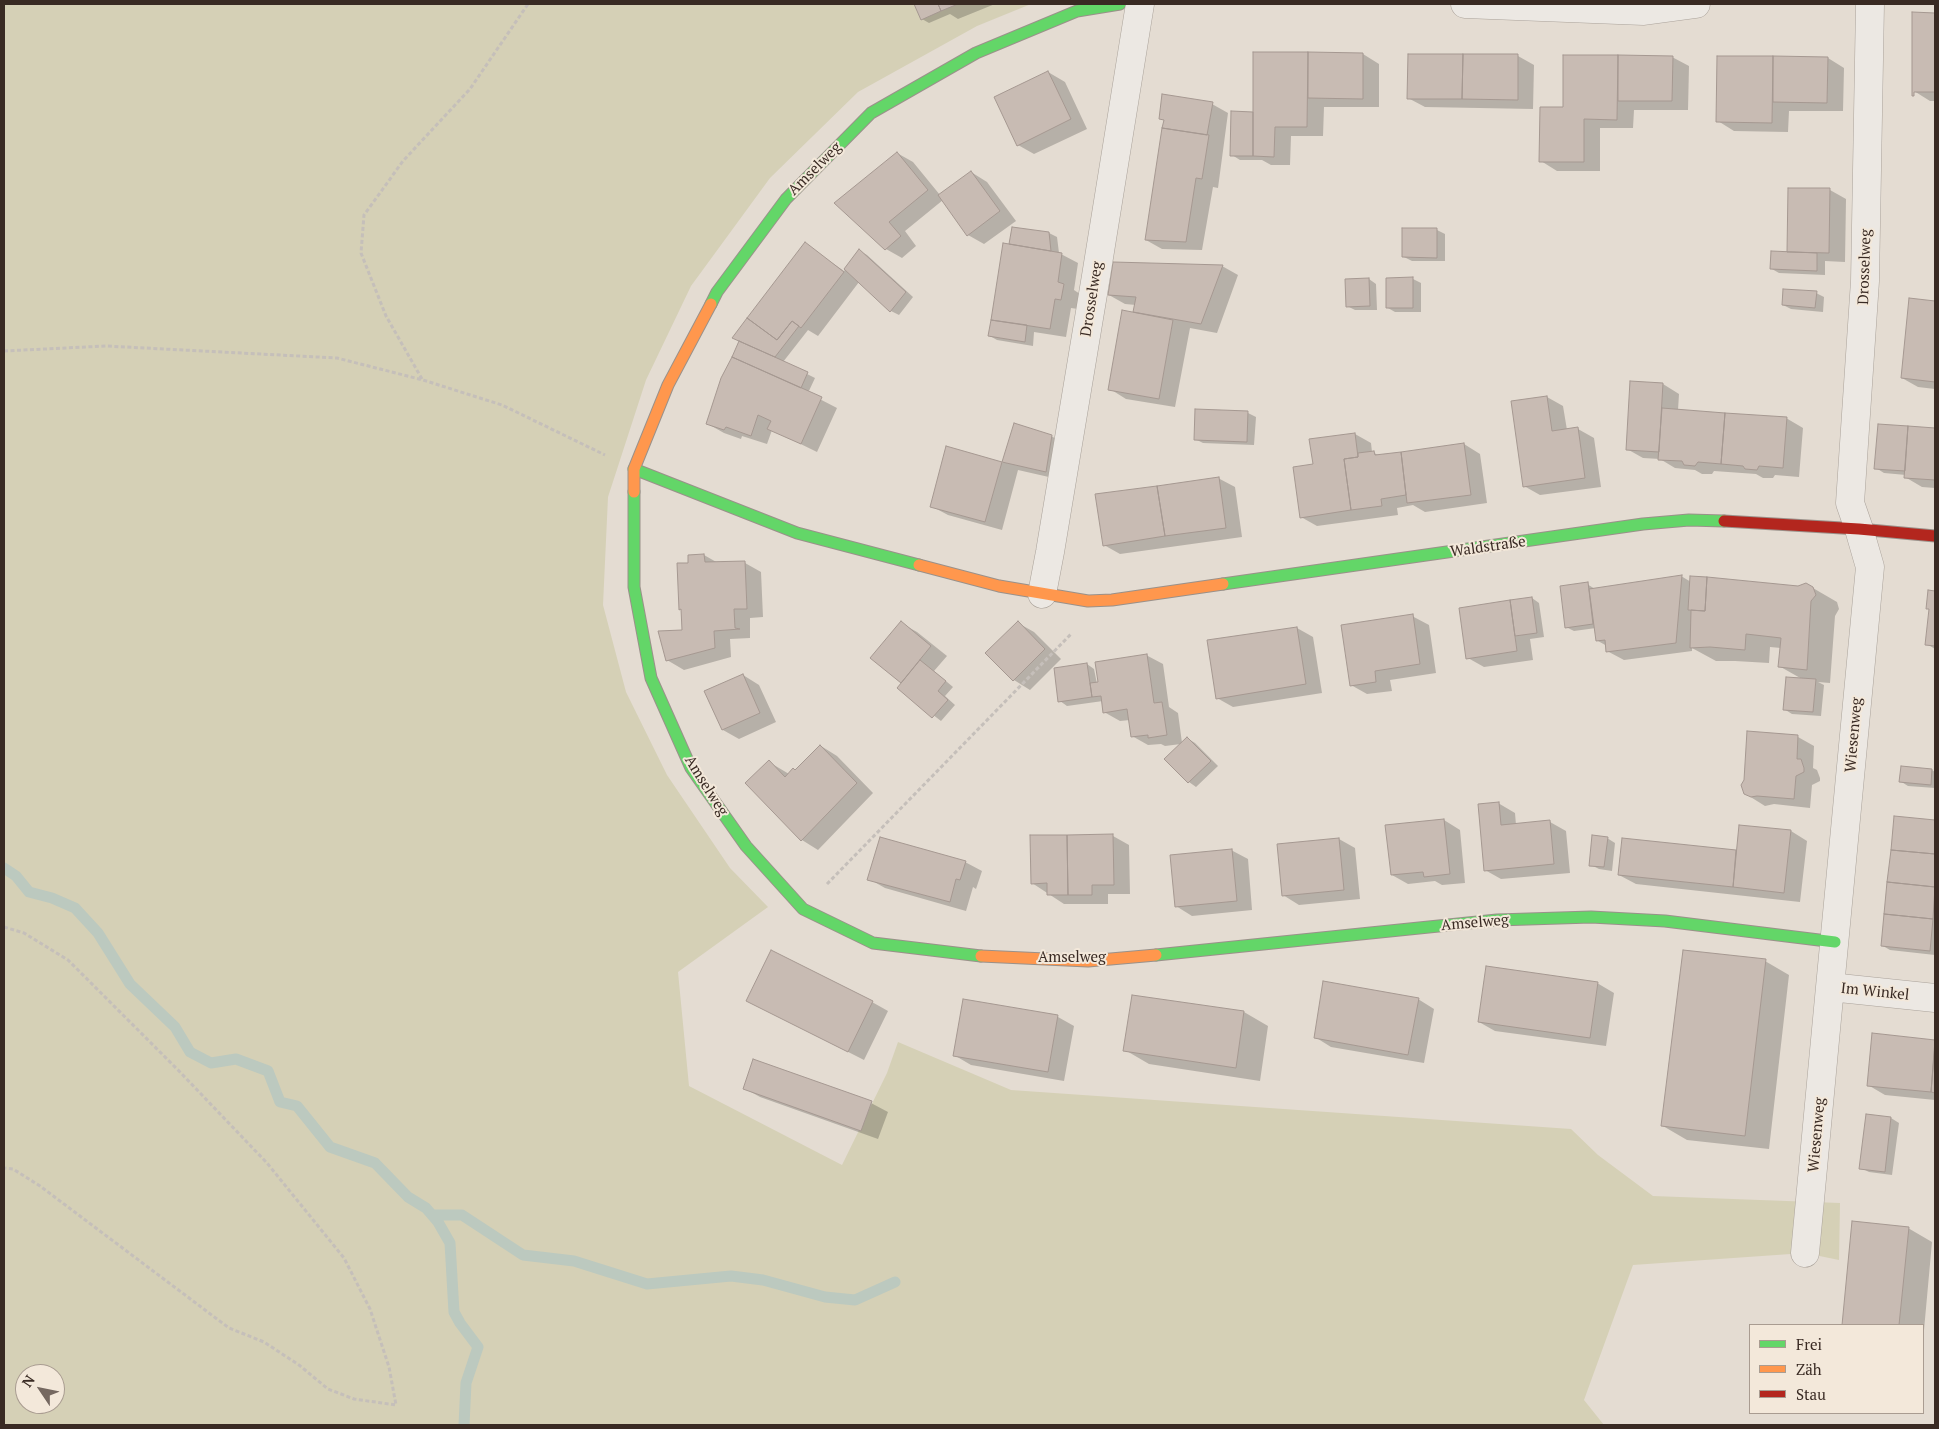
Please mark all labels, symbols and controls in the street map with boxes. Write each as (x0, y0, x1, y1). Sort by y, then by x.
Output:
street label: Amselweg (785, 139, 845, 199)
street label: Drosselweg (1855, 229, 1875, 305)
street label: Drosselweg (1077, 260, 1107, 338)
street label: Waldstraße (1449, 533, 1527, 561)
street label: Wiesenweg (1842, 697, 1866, 773)
street label: Amselweg (680, 752, 732, 820)
street label: Amselweg (1440, 911, 1510, 935)
street label: Amselweg (1038, 949, 1106, 967)
street label: Im Winkel (1840, 979, 1910, 1005)
street label: Wiesenweg (1805, 1097, 1829, 1173)
legend (1749, 1324, 1924, 1414)
text: Frei (1796, 1334, 1822, 1354)
text: Zäh (1796, 1359, 1822, 1379)
north arrow (15, 1364, 65, 1414)
text: N (17, 1371, 39, 1391)
text: Stau (1796, 1384, 1826, 1404)

